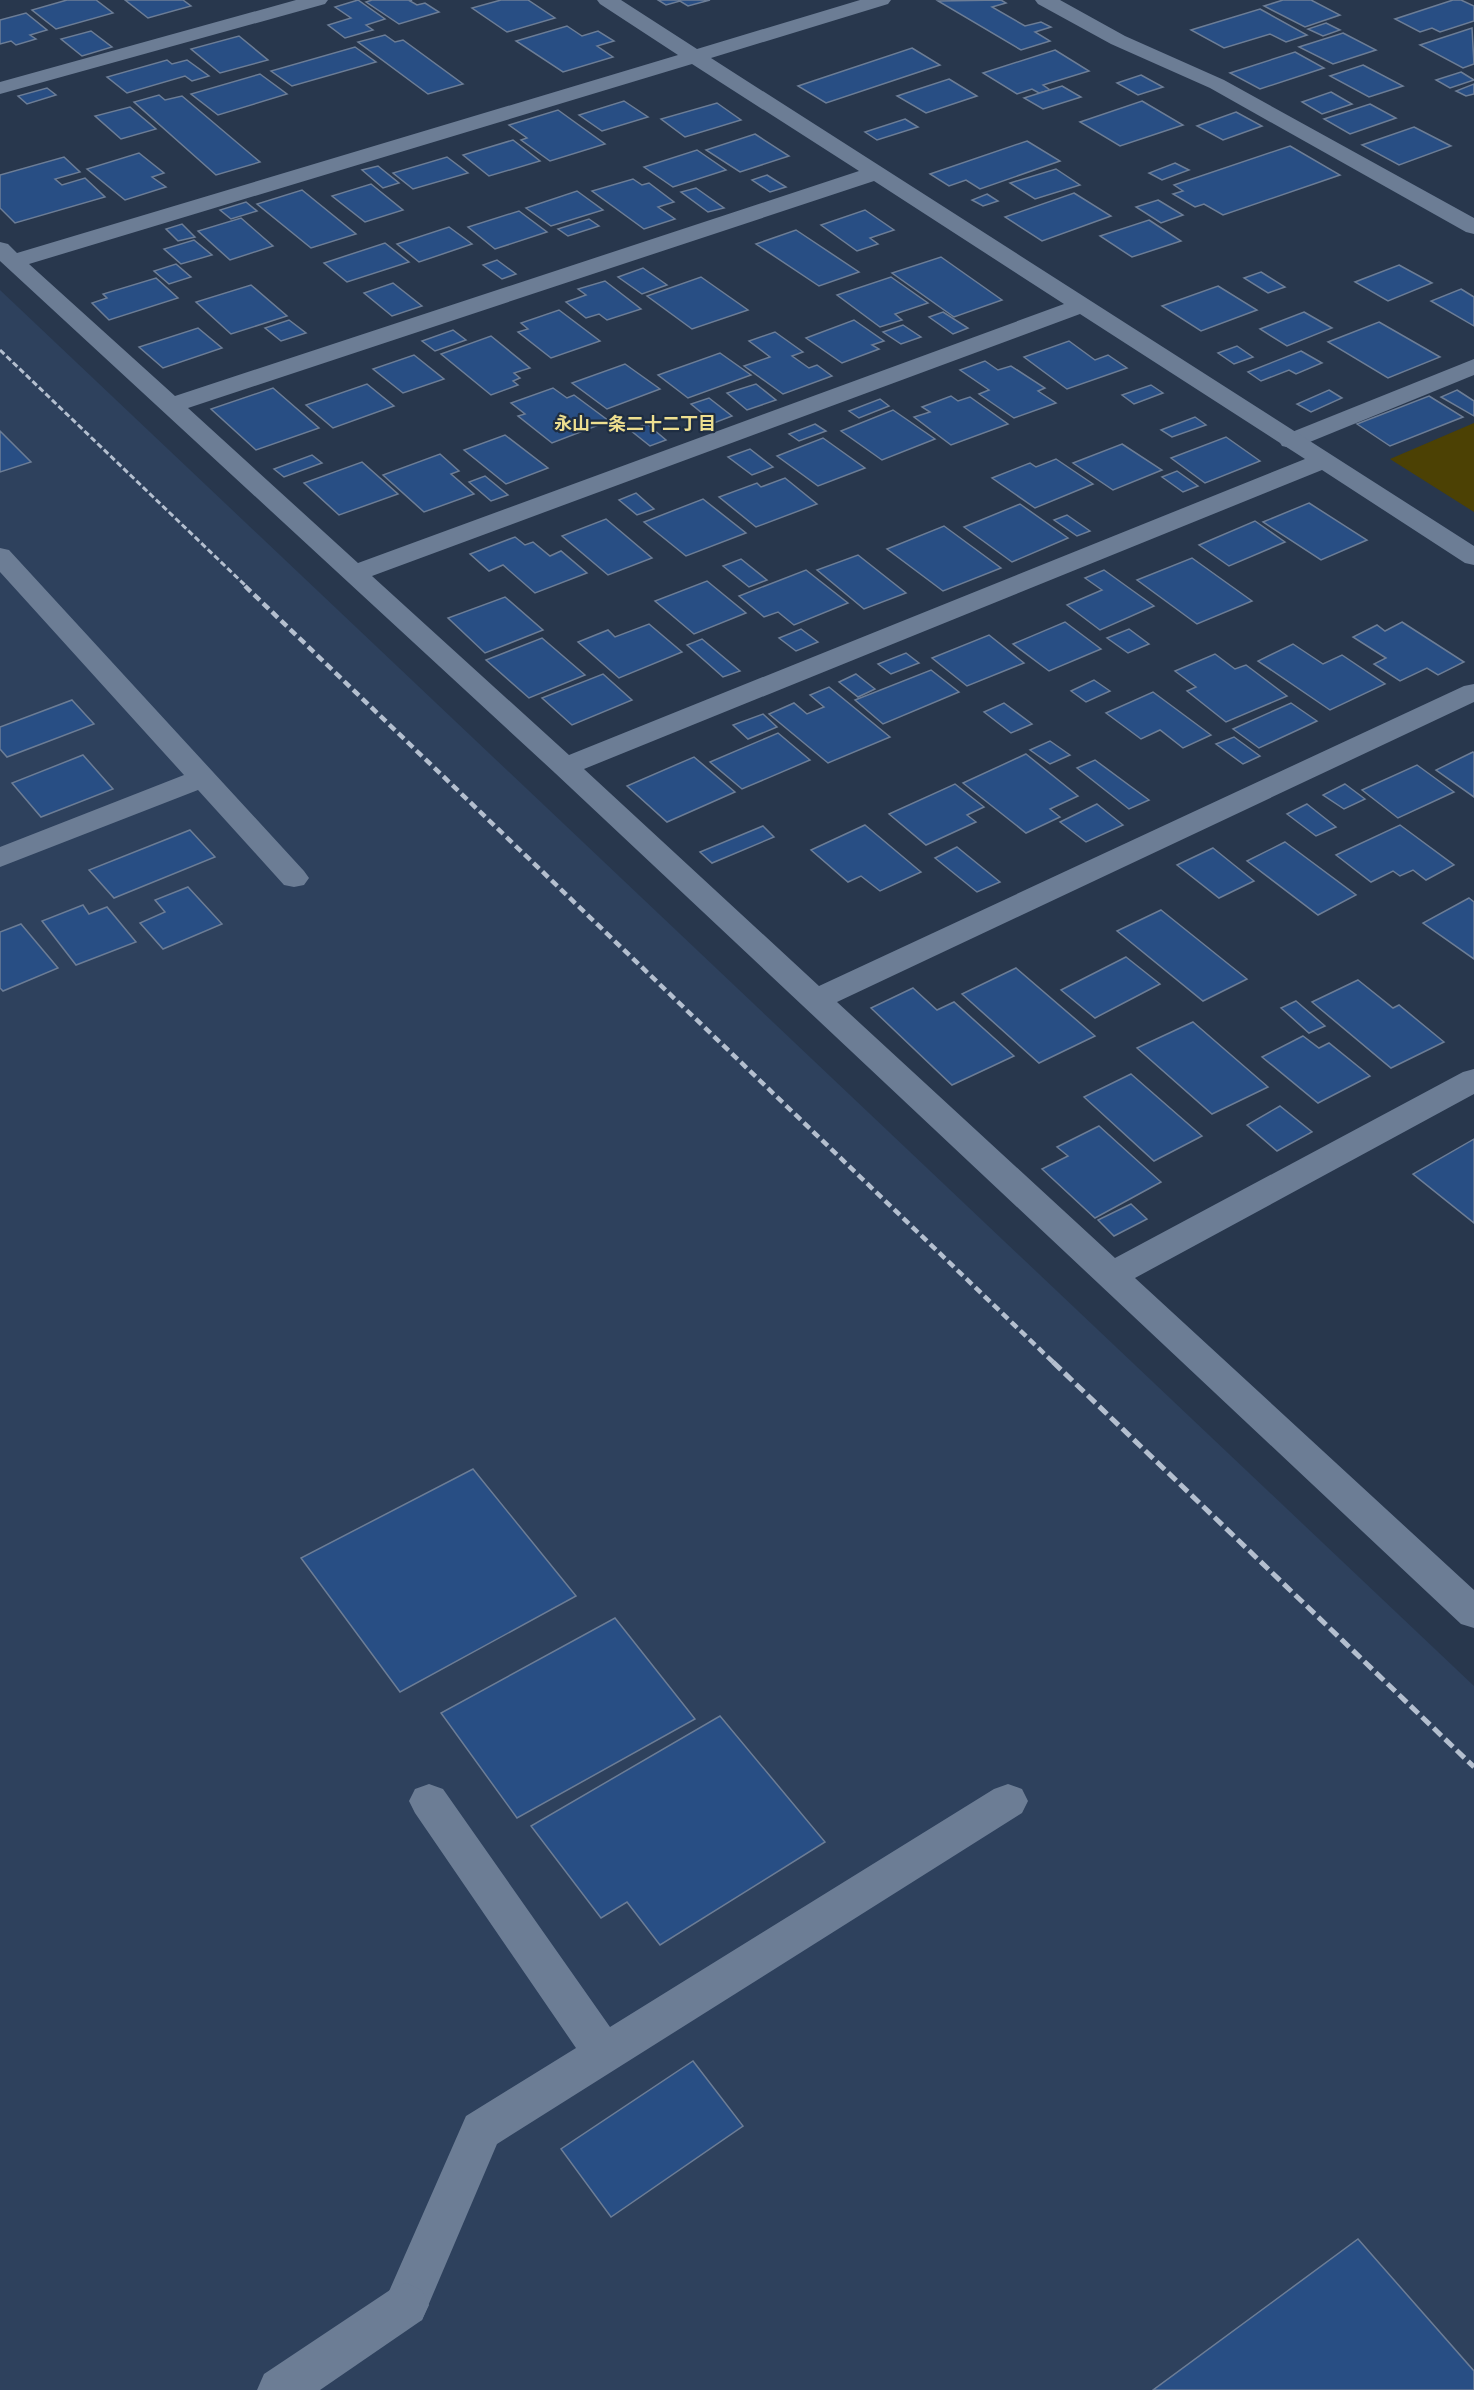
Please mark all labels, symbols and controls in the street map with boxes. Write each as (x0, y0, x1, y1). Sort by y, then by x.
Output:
district label: 永山一条二十二丁目 (554, 413, 716, 434)

